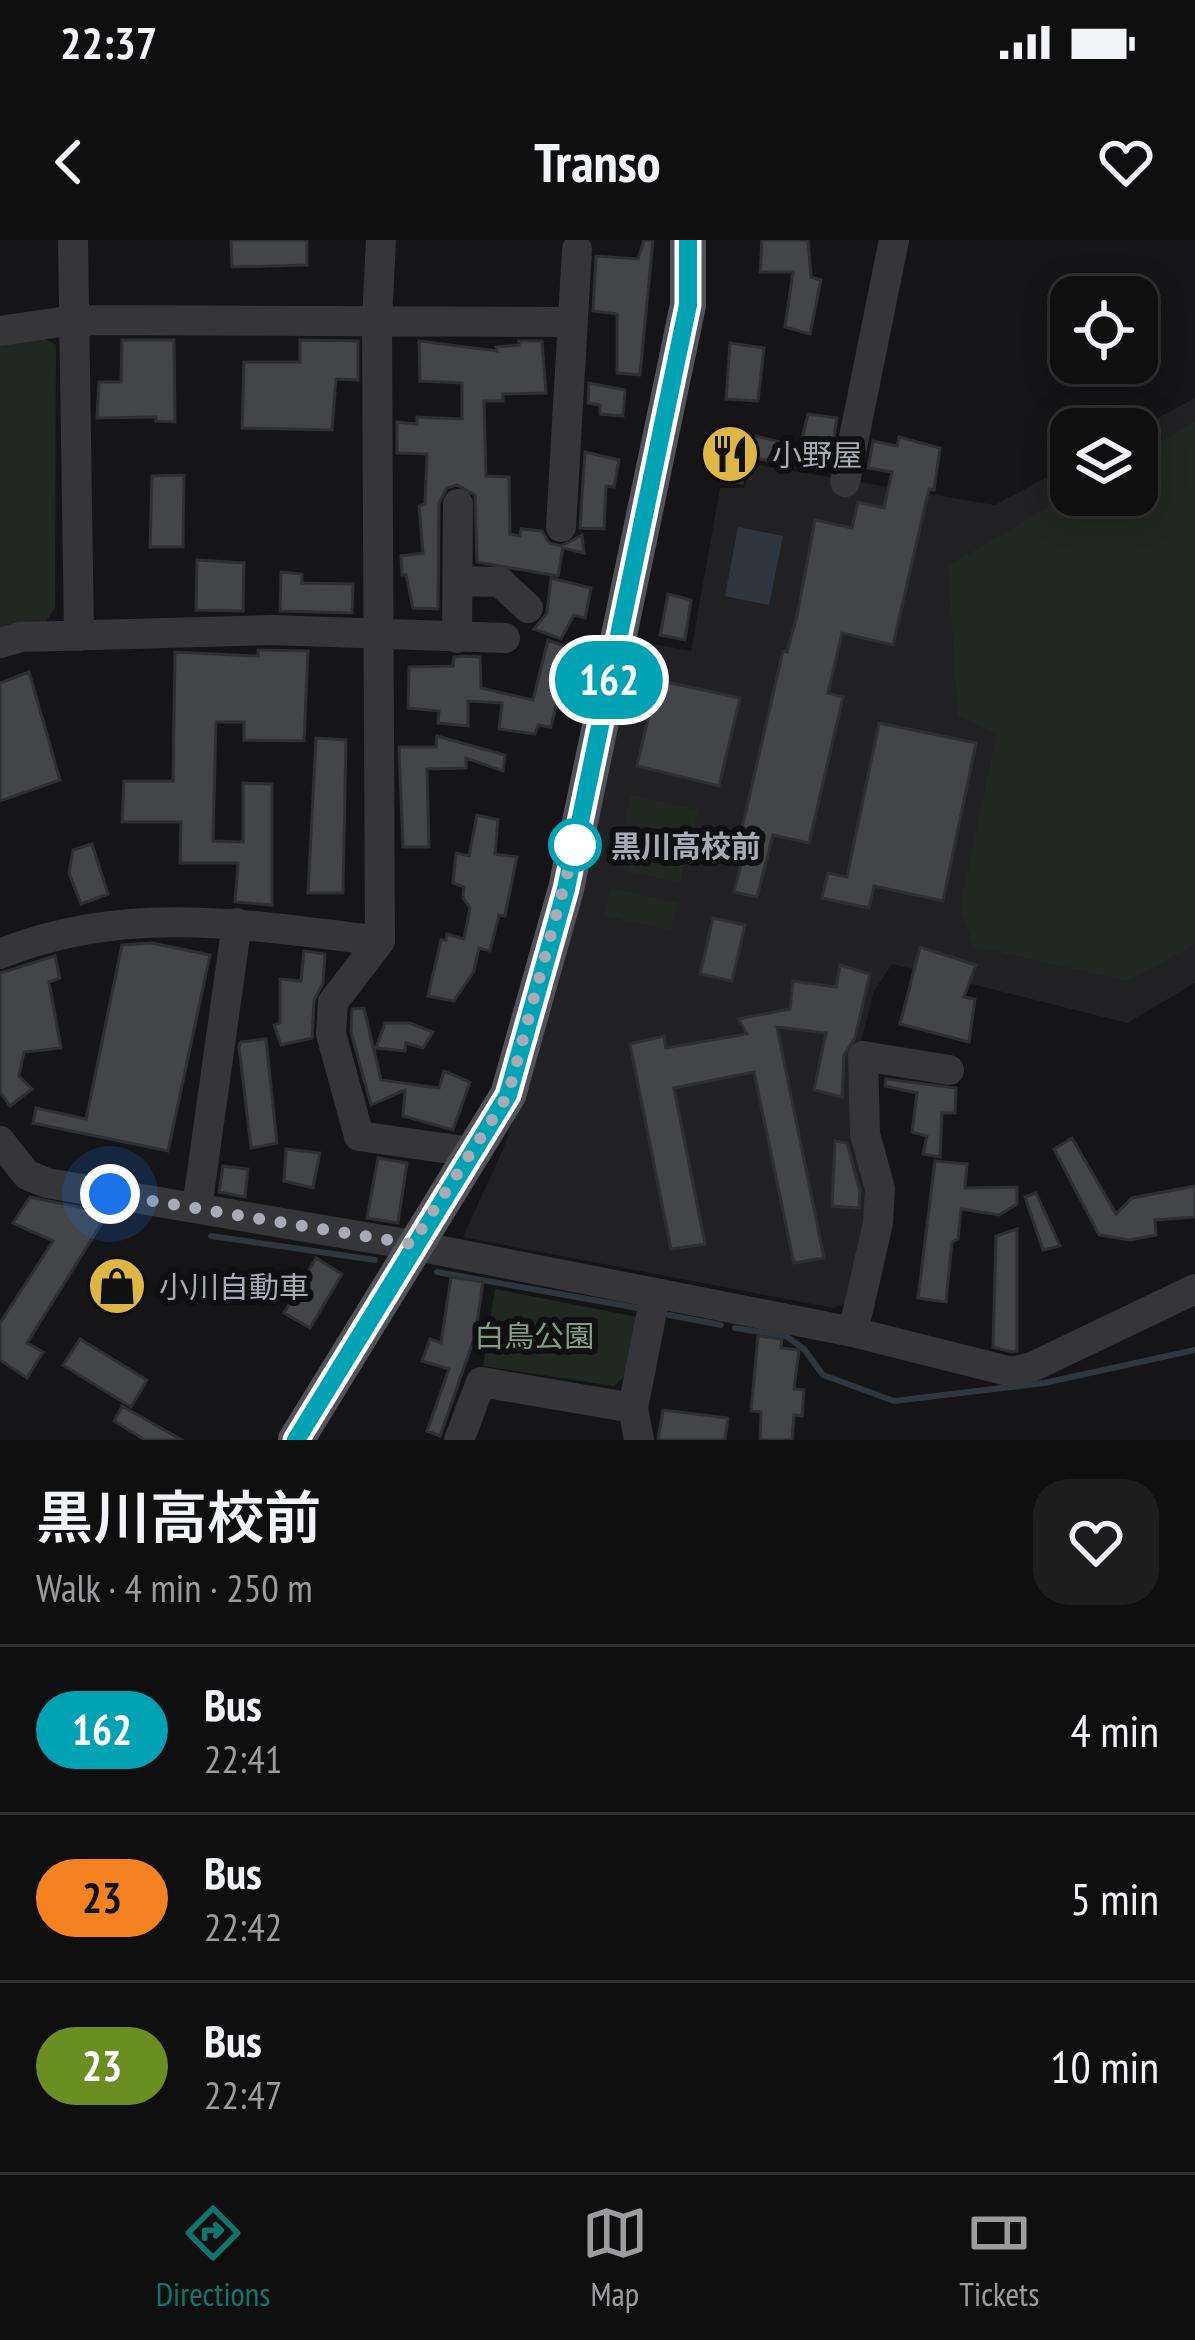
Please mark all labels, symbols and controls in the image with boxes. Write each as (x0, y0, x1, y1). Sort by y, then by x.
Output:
text: 22:37 (60, 13, 157, 71)
text: Transo (534, 127, 661, 197)
icon: back (36, 129, 102, 195)
icon: heart (1093, 129, 1159, 195)
map controls (1050, 276, 1158, 516)
button: locate (1050, 276, 1158, 384)
button: layers (1050, 408, 1158, 516)
restaurant icon: 小野屋 (699, 423, 761, 485)
place label: 小野屋 (772, 435, 862, 474)
line badge: 162 (540, 641, 678, 719)
text: 162 (579, 652, 639, 707)
marker: 黒川高校前 (550, 820, 600, 870)
place label: 黒川高校前 (611, 826, 761, 865)
your location (80, 1164, 140, 1224)
shop icon: 小川自動車 (86, 1255, 148, 1317)
place label: 小川自動車 (159, 1267, 309, 1306)
park label: 白鳥公園 (474, 1316, 594, 1355)
button: heart (1033, 1479, 1159, 1605)
text: 黒川高校前 (36, 1480, 321, 1554)
text: Walk · 4 min · 250 m (36, 1562, 313, 1613)
text: Bus (204, 1675, 262, 1733)
text: 4 min (1070, 1701, 1159, 1759)
text: 162 (72, 1702, 132, 1757)
text: 22:41 (204, 1733, 282, 1784)
text: Bus (204, 1843, 262, 1901)
text: 5 min (1070, 1869, 1159, 1927)
text: 23 (82, 1870, 122, 1925)
text: 22:42 (204, 1901, 282, 1952)
text: Bus (204, 2011, 262, 2069)
text: 10 min (1050, 2037, 1159, 2095)
text: 23 (82, 2038, 122, 2093)
text: 22:47 (204, 2069, 282, 2120)
tab: Directions (156, 2200, 270, 2315)
tab: Map (582, 2200, 648, 2315)
tab: Tickets (959, 2200, 1039, 2315)

